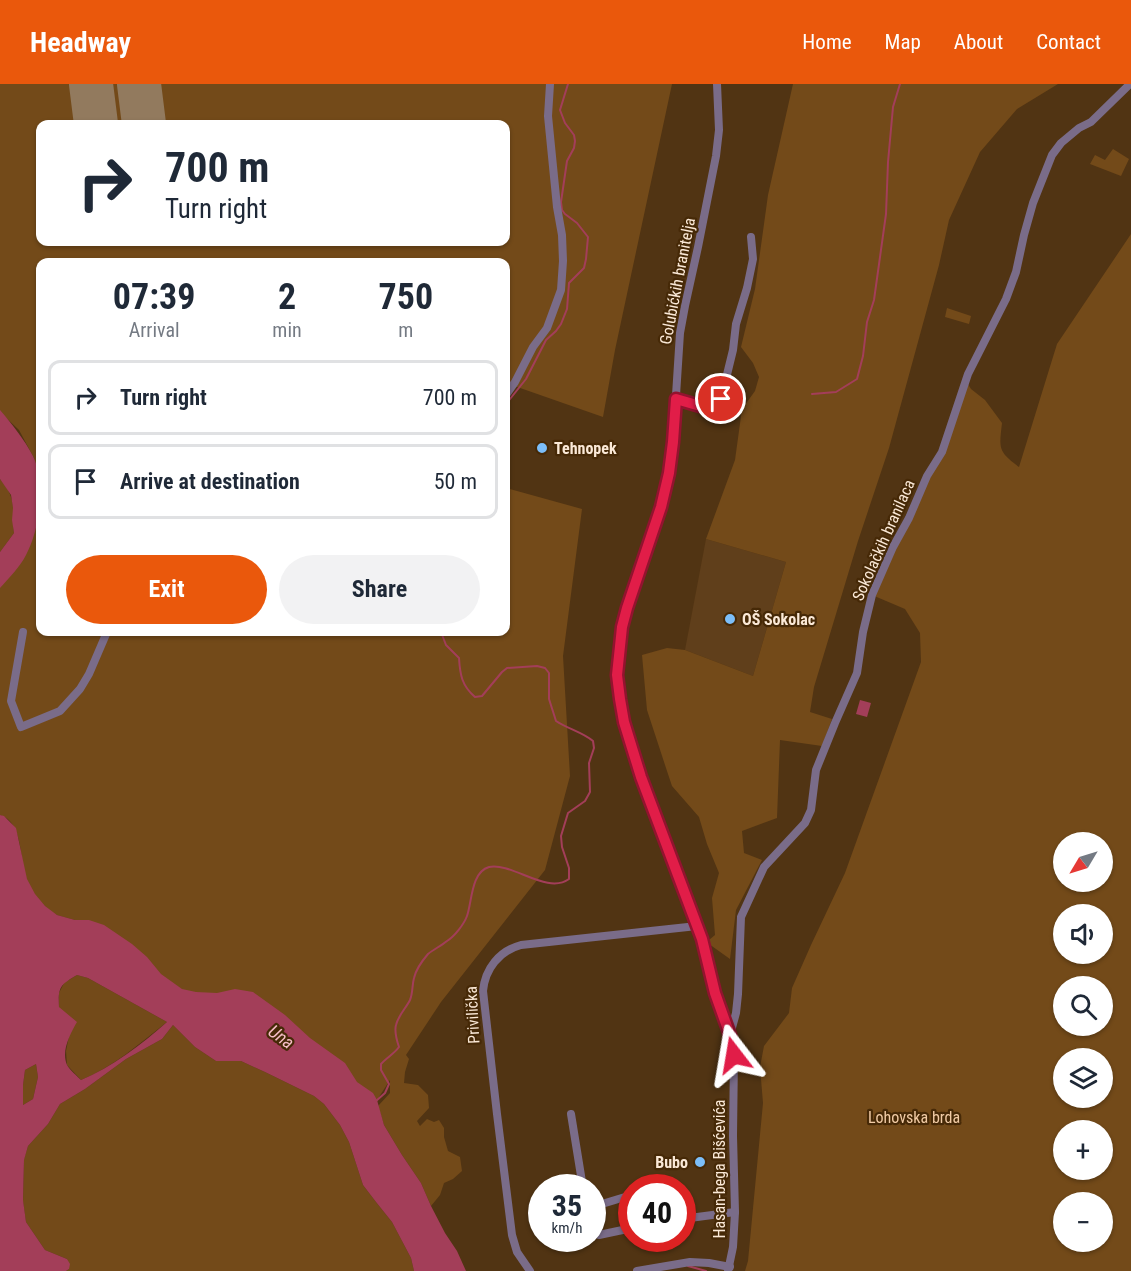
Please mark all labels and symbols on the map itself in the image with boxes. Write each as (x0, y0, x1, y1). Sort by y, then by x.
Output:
street label: Golubićkih branitelja (656, 216, 699, 346)
pin (695, 373, 746, 424)
place label: Tehnopek (554, 439, 617, 458)
marker: Tehnopek (535, 441, 549, 455)
street label: Sokolačkih branilaca (848, 477, 919, 604)
place label: OŠ Sokolac (742, 610, 815, 629)
marker: OŠ Sokolac (723, 612, 737, 626)
north arrow (1053, 832, 1113, 892)
street label: Privilička (462, 986, 483, 1044)
water label: Una (264, 1020, 298, 1053)
position arrow (702, 1023, 766, 1087)
street label: Hasan-bega Bišćevića (710, 1100, 729, 1238)
park label: Lohovska brda (868, 1108, 960, 1127)
place label: Bubo (655, 1153, 688, 1172)
marker: Bubo (693, 1155, 707, 1169)
speed limit sign: 40 (618, 1174, 696, 1252)

